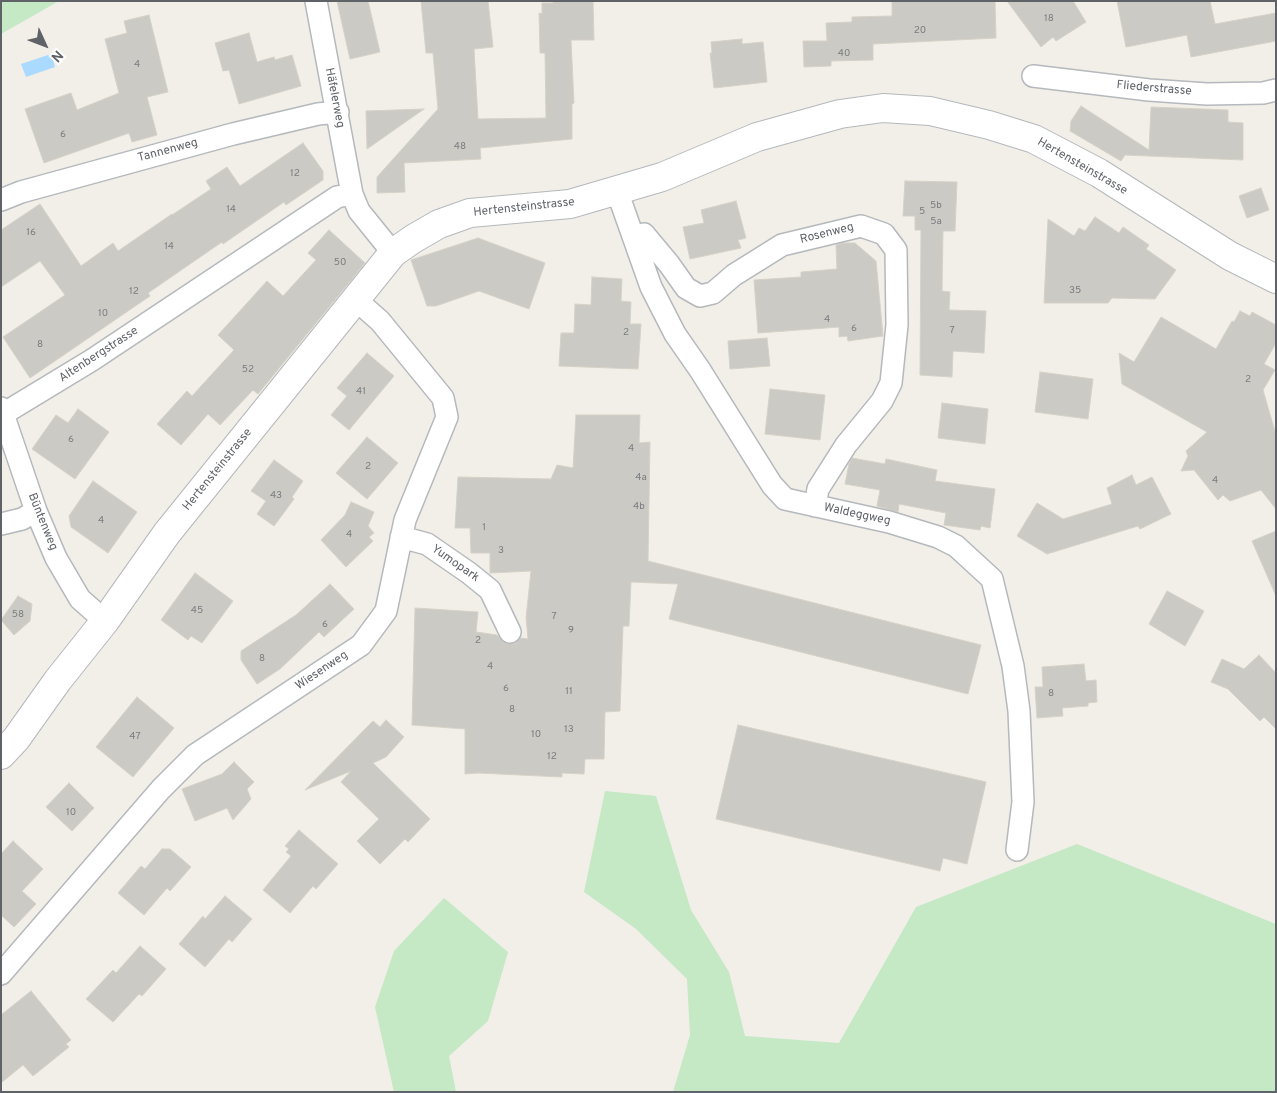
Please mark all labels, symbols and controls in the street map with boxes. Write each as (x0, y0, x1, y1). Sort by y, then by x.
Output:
house number: 18 (1044, 13, 1054, 25)
north arrow (20, 20, 70, 70)
house number: 20 (914, 25, 926, 37)
text: N (47, 46, 66, 65)
house number: 40 (838, 48, 850, 60)
house number: 4 (134, 59, 140, 71)
street label: Häfelerweg (321, 67, 347, 129)
street label: Fliederstrasse (1116, 79, 1192, 99)
house number: 6 (60, 129, 66, 141)
street label: Hertensteinstrasse (1034, 135, 1130, 199)
street label: Tannenweg (136, 136, 200, 166)
house number: 48 (454, 141, 466, 153)
house number: 12 (290, 168, 300, 180)
street label: Hertensteinstrasse (473, 196, 575, 220)
house number: 5b (930, 200, 942, 212)
house number: 14 (226, 204, 236, 216)
house number: 5 (919, 206, 925, 218)
house number: 5a (930, 216, 942, 228)
street label: Rosenweg (799, 220, 855, 248)
house number: 16 (26, 227, 36, 239)
house number: 14 (164, 241, 174, 253)
house number: 50 (334, 257, 346, 269)
house number: 35 (1069, 285, 1081, 297)
house number: 12 (129, 286, 139, 298)
house number: 10 (98, 308, 108, 320)
house number: 4 (824, 314, 830, 326)
house number: 6 (851, 323, 857, 335)
street label: Altenbergstrasse (57, 324, 141, 386)
house number: 7 (949, 325, 955, 337)
house number: 2 (623, 327, 629, 339)
house number: 8 (37, 339, 43, 351)
house number: 52 (242, 364, 254, 376)
house number: 2 (1245, 374, 1251, 386)
house number: 41 (356, 386, 366, 398)
street label: Hertensteinstrasse (180, 426, 256, 514)
house number: 6 (68, 434, 74, 446)
house number: 4 (628, 443, 634, 455)
house number: 2 (365, 461, 371, 473)
house number: 4a (635, 472, 647, 484)
house number: 4 (1212, 475, 1218, 487)
house number: 43 (270, 490, 282, 502)
street label: Büntenweg (24, 491, 60, 553)
house number: 4b (633, 501, 645, 513)
street label: Waldeggweg (822, 501, 892, 529)
house number: 4 (98, 515, 104, 527)
house number: 1 (482, 522, 486, 534)
house number: 4 (346, 529, 352, 541)
street label: Yumopark (428, 542, 482, 586)
house number: 3 (498, 545, 504, 557)
house number: 45 (191, 605, 203, 617)
house number: 58 (12, 609, 24, 621)
house number: 7 (551, 611, 557, 623)
house number: 6 (322, 619, 328, 631)
house number: 9 (568, 625, 574, 637)
house number: 2 (475, 635, 481, 647)
street label: Wiesenweg (293, 648, 351, 694)
house number: 8 (259, 653, 265, 665)
house number: 4 (487, 661, 493, 673)
house number: 6 (503, 683, 509, 695)
house number: 11 (565, 686, 573, 698)
house number: 8 (1048, 688, 1054, 700)
house number: 8 (509, 704, 515, 716)
house number: 13 (564, 724, 574, 736)
house number: 10 (531, 729, 541, 741)
house number: 47 (129, 731, 141, 743)
house number: 12 (547, 751, 557, 763)
house number: 10 (66, 807, 76, 819)

